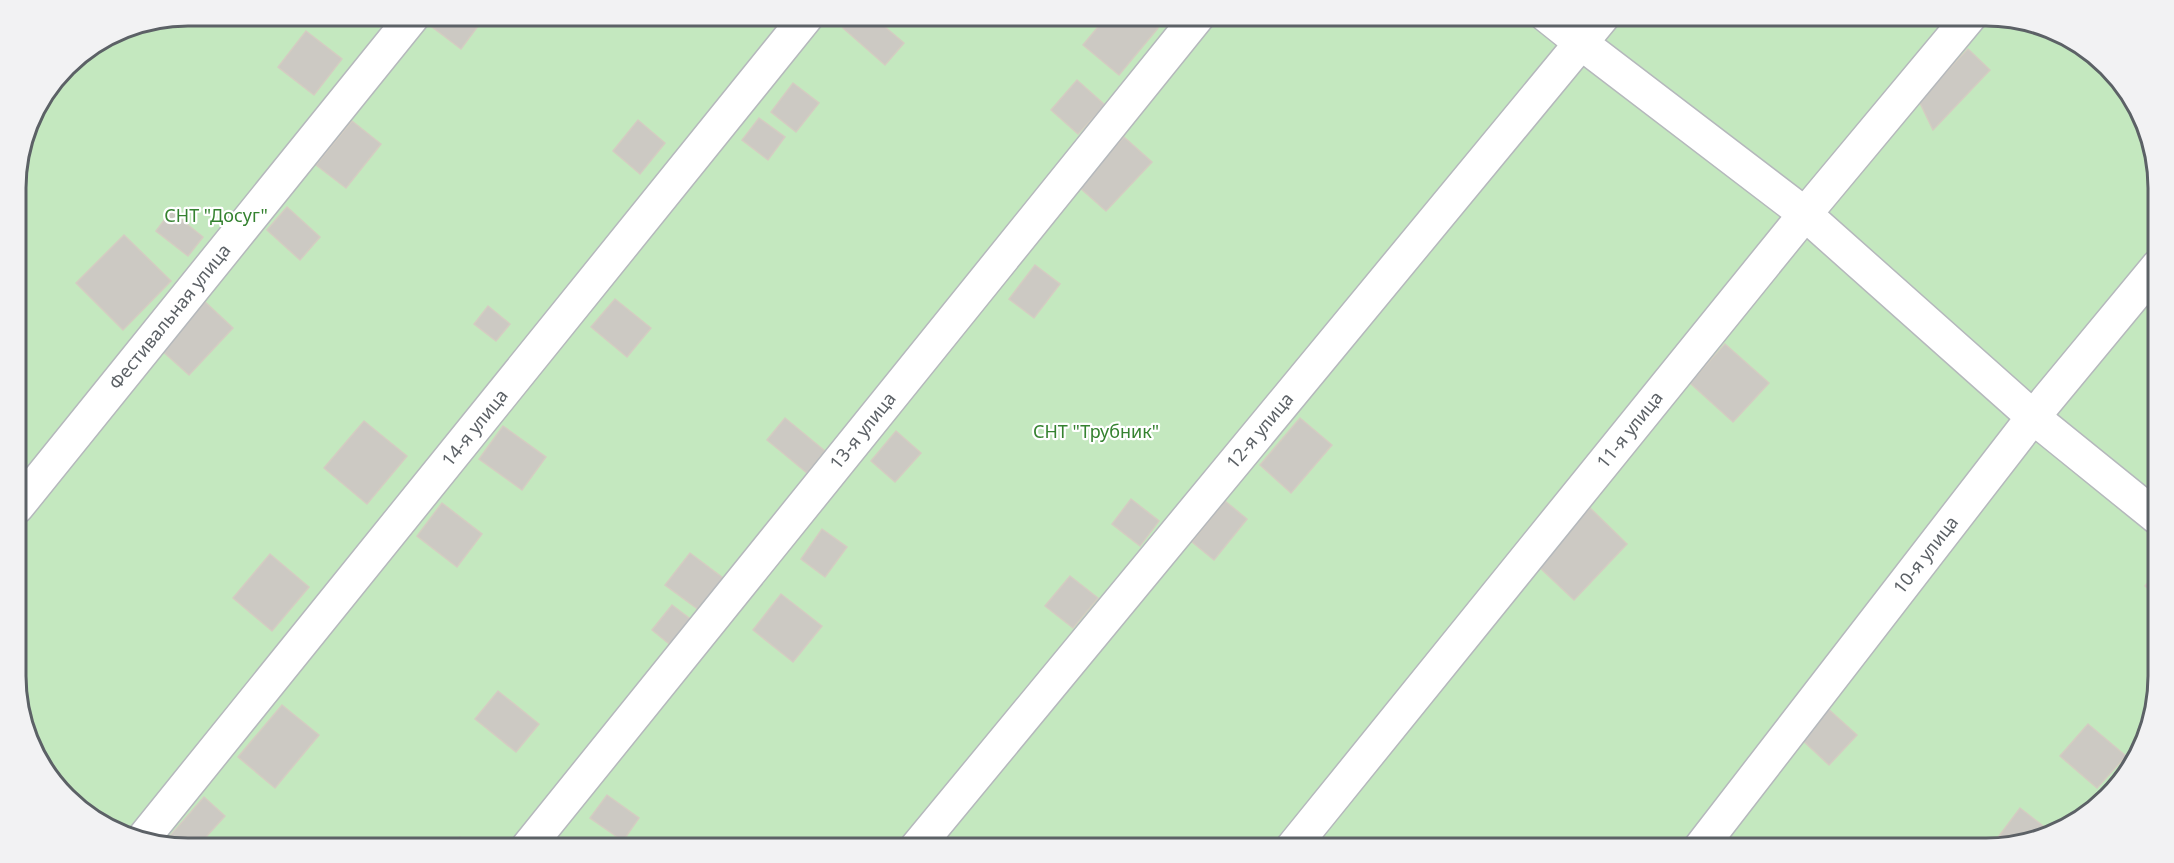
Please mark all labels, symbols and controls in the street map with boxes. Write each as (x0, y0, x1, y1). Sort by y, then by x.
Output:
park label: СНТ "Досуг" (164, 203, 268, 227)
street label: Фестивальная улица (103, 239, 235, 394)
street label: 14-я улица (436, 384, 513, 471)
street label: 11-я улица (1591, 386, 1668, 473)
street label: 13-я улица (824, 387, 901, 474)
street label: 12-я улица (1220, 387, 1298, 473)
park label: СНТ "Трубник" (1033, 419, 1159, 443)
street label: 10-я улица (1887, 511, 1963, 598)

